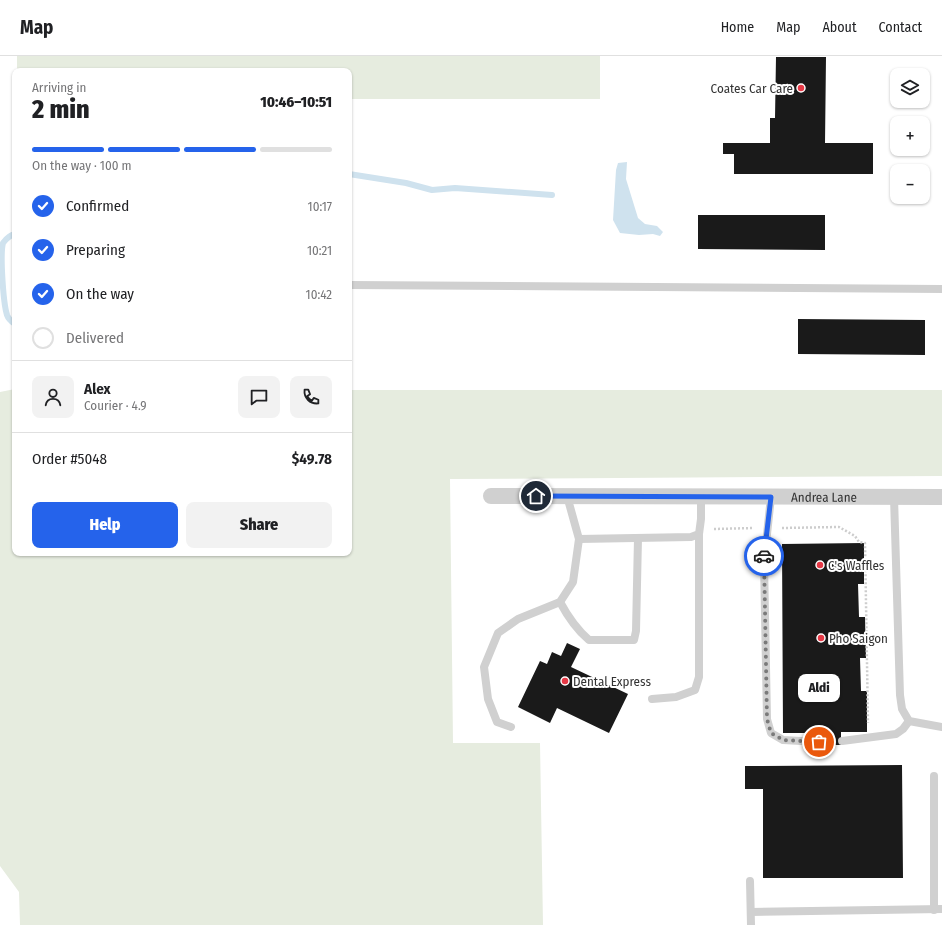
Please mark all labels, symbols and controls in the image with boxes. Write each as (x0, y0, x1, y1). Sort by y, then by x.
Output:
text: Map (20, 16, 53, 39)
text: Home (721, 19, 754, 36)
text: Map (776, 19, 800, 36)
text: About (822, 19, 857, 36)
text: Contact (879, 19, 922, 36)
map controls (890, 68, 930, 204)
button: layers (890, 68, 930, 108)
text: Arriving in (32, 80, 86, 95)
place label: Coates Car Care (711, 81, 793, 96)
marker: Coates Car Care (796, 83, 806, 93)
text: 10:46–10:51 (260, 93, 332, 111)
text: 2 min (32, 94, 90, 125)
button: + (890, 116, 930, 156)
text: On the way · 100 m (32, 158, 132, 173)
button: − (890, 164, 930, 204)
icon: check (32, 195, 54, 217)
text: Confirmed (66, 197, 129, 215)
text: 10:17 (308, 199, 332, 214)
icon: check (32, 239, 54, 261)
text: Preparing (66, 241, 125, 259)
text: 10:21 (307, 243, 332, 258)
icon: check (32, 283, 54, 305)
text: On the way (66, 285, 134, 303)
text: 10:42 (306, 287, 332, 302)
text: Delivered (66, 329, 124, 347)
button: person (32, 376, 74, 418)
button: chat (238, 376, 280, 418)
button: phone (290, 376, 332, 418)
text: Alex (84, 380, 111, 398)
text: Courier · 4.9 (84, 398, 147, 413)
text: Order #5048 (32, 450, 107, 468)
text: $49.78 (292, 450, 332, 468)
pin (519, 479, 553, 513)
icon: home (525, 485, 547, 507)
street label: Andrea Lane (791, 489, 857, 504)
button: Help (32, 502, 178, 548)
button: Share (186, 502, 332, 548)
courier (744, 536, 784, 576)
icon: car (753, 545, 775, 567)
place label: C's Waffles (828, 558, 885, 573)
marker: C's Waffles (815, 560, 825, 570)
place label: Pho Saigon (829, 631, 888, 646)
marker: Pho Saigon (816, 633, 826, 643)
place label: Dental Express (573, 674, 651, 689)
callout: Aldi (798, 674, 840, 702)
marker: Dental Express (560, 676, 570, 686)
text: Aldi (808, 680, 830, 695)
pin (802, 725, 836, 759)
icon: bag (808, 731, 830, 753)

